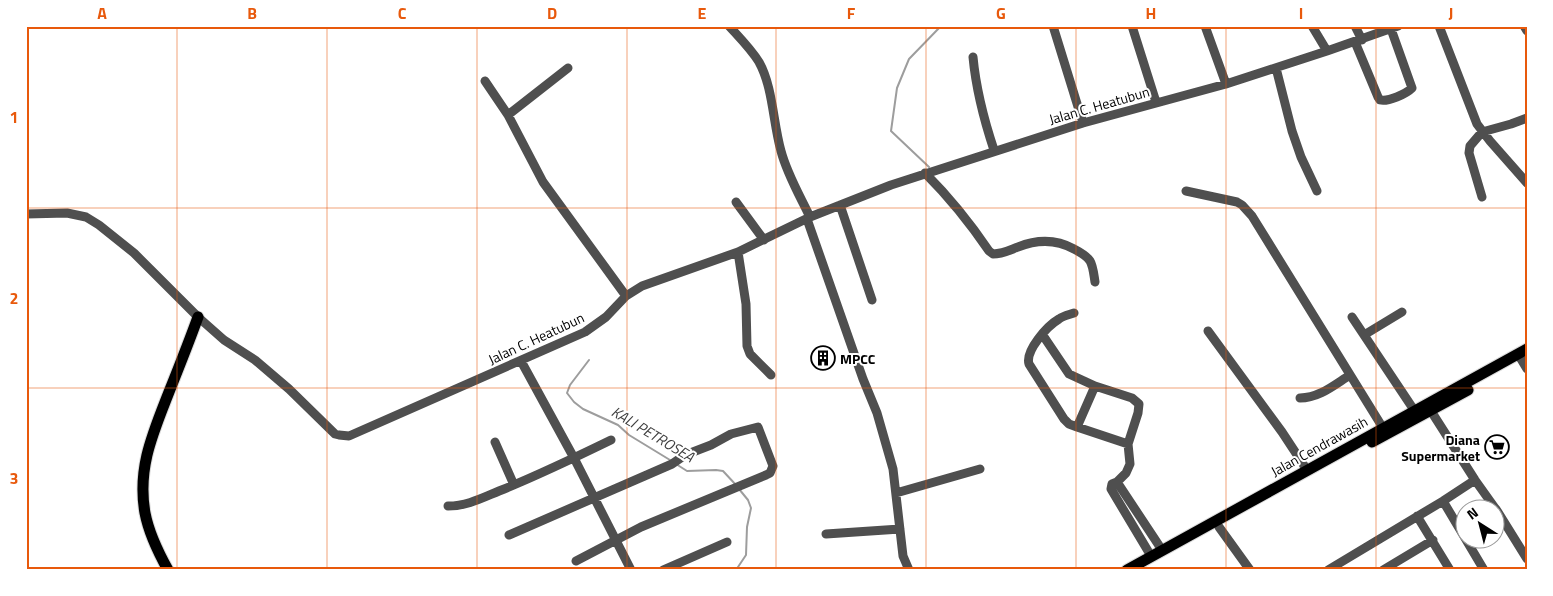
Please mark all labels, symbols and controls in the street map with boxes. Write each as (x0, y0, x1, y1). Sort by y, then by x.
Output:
text: A (97, 1, 107, 25)
text: B (247, 1, 257, 25)
text: C (398, 1, 407, 25)
text: D (547, 1, 557, 25)
text: E (698, 1, 707, 25)
text: F (847, 1, 856, 25)
text: G (996, 1, 1006, 25)
text: H (1146, 1, 1156, 25)
text: I (1299, 1, 1303, 25)
text: J (1449, 1, 1453, 25)
street label: Jalan C. Heatubun (1046, 81, 1152, 129)
text: 1 (10, 105, 18, 129)
text: 2 (10, 286, 18, 310)
street label: Jalan C. Heatubun (485, 307, 587, 369)
building icon: MPCC (810, 345, 836, 371)
place label: MPCC (840, 348, 876, 369)
water label: KALI PETROSEA (607, 400, 699, 468)
street label: Jalan Cendrawasih (1267, 411, 1371, 481)
place label: Diana Supermarket (1401, 429, 1480, 466)
supermarket icon: Diana Supermarket (1484, 434, 1510, 460)
text: 3 (10, 466, 18, 490)
north arrow (1456, 498, 1506, 548)
text: N (1462, 502, 1482, 524)

